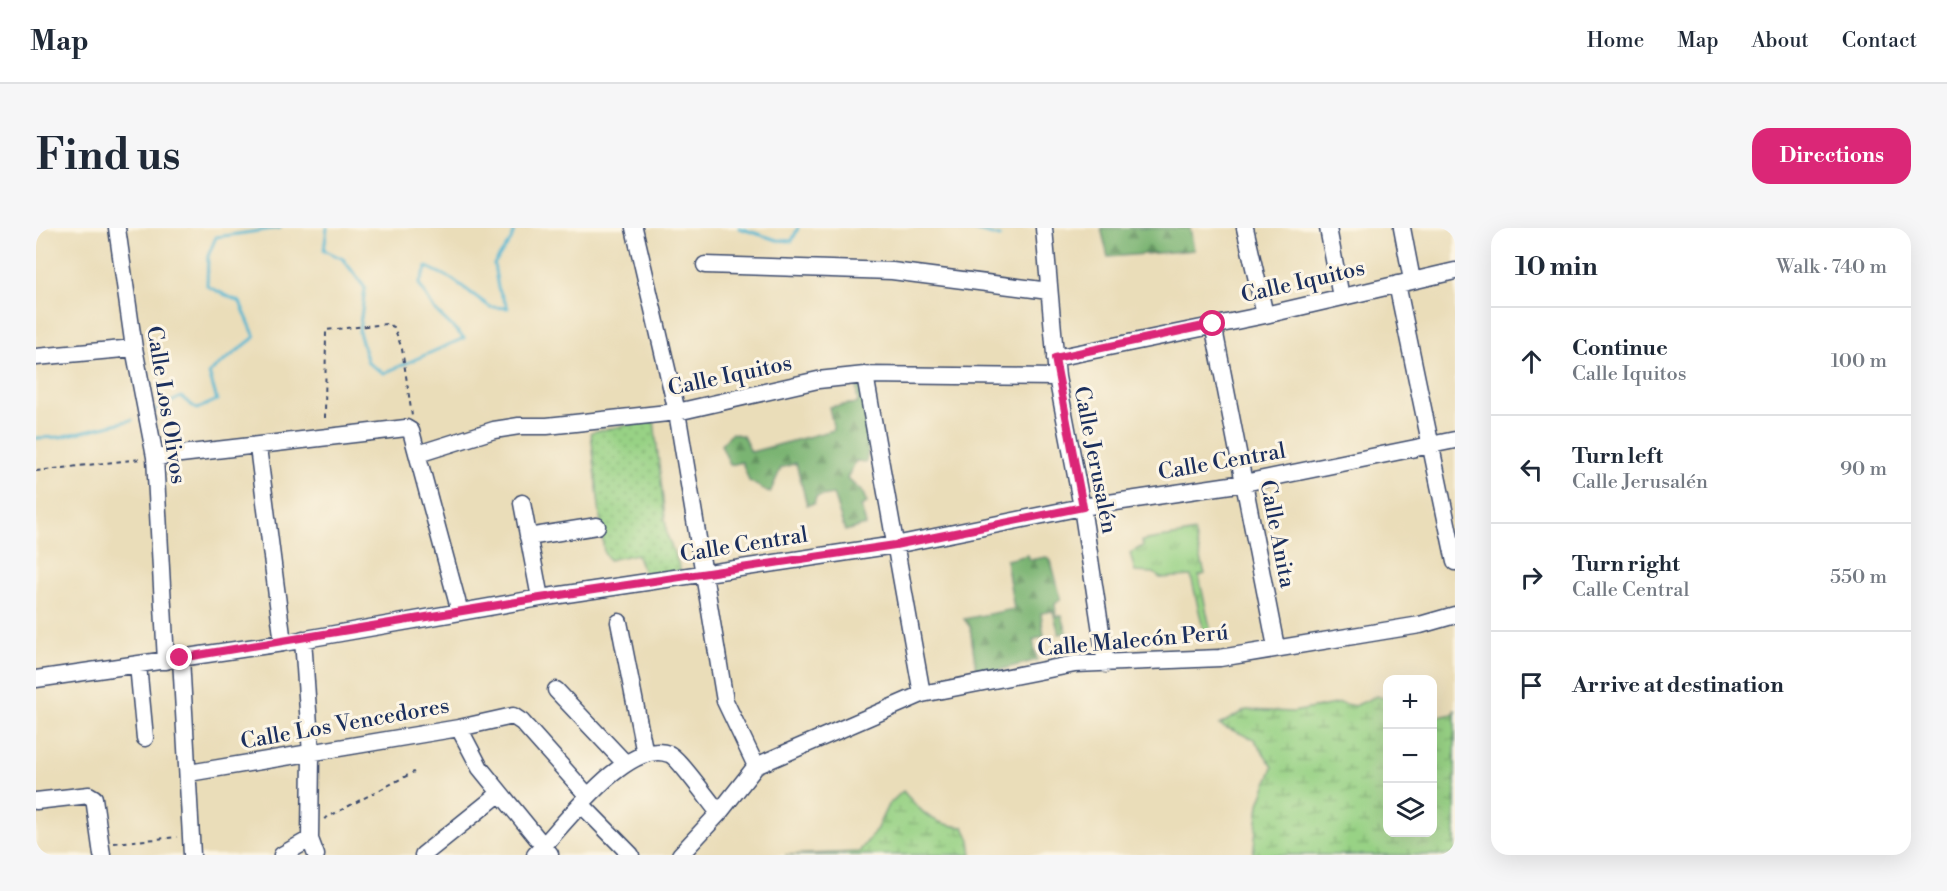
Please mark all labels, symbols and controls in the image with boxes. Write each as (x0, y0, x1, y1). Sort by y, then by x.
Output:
text: Map (30, 24, 89, 59)
text: Home (1587, 28, 1644, 54)
text: Map (1677, 28, 1719, 54)
text: About (1752, 28, 1809, 54)
text: Contact (1842, 28, 1917, 54)
button: Directions (1752, 128, 1911, 184)
text: Find us (36, 130, 180, 183)
text: 10 min (1515, 251, 1598, 283)
street label: Calle Iquitos (1239, 255, 1367, 309)
text: Walk · 740 m (1776, 255, 1887, 280)
route start (1199, 310, 1225, 336)
street label: Calle Los Olivos (140, 324, 192, 486)
text: Continue (1572, 335, 1668, 362)
icon: ahead (1515, 345, 1548, 378)
text: 100 m (1831, 349, 1887, 374)
street label: Calle Iquitos (666, 350, 794, 402)
text: Calle Iquitos (1572, 362, 1686, 387)
street label: Calle Jerusalén (1067, 384, 1123, 536)
street label: Calle Central (1156, 437, 1288, 487)
text: Turn left (1572, 443, 1663, 470)
icon: left (1515, 453, 1548, 486)
text: 90 m (1840, 457, 1887, 482)
text: Calle Jerusalén (1572, 470, 1708, 495)
street label: Calle Anita (1253, 478, 1301, 591)
street label: Calle Central (678, 521, 810, 568)
text: Turn right (1572, 551, 1680, 578)
icon: right (1515, 561, 1548, 594)
text: 550 m (1830, 565, 1887, 590)
text: Calle Central (1572, 578, 1689, 603)
street label: Calle Malecón Perú (1036, 619, 1230, 663)
route end (166, 644, 192, 670)
icon: arrive (1515, 669, 1548, 702)
text: Arrive at destination (1572, 672, 1784, 699)
map controls (1383, 675, 1437, 837)
button: + (1383, 675, 1437, 729)
street label: Calle Los Vencedores (239, 692, 451, 756)
button: − (1383, 729, 1437, 783)
button: layers (1383, 783, 1437, 837)

